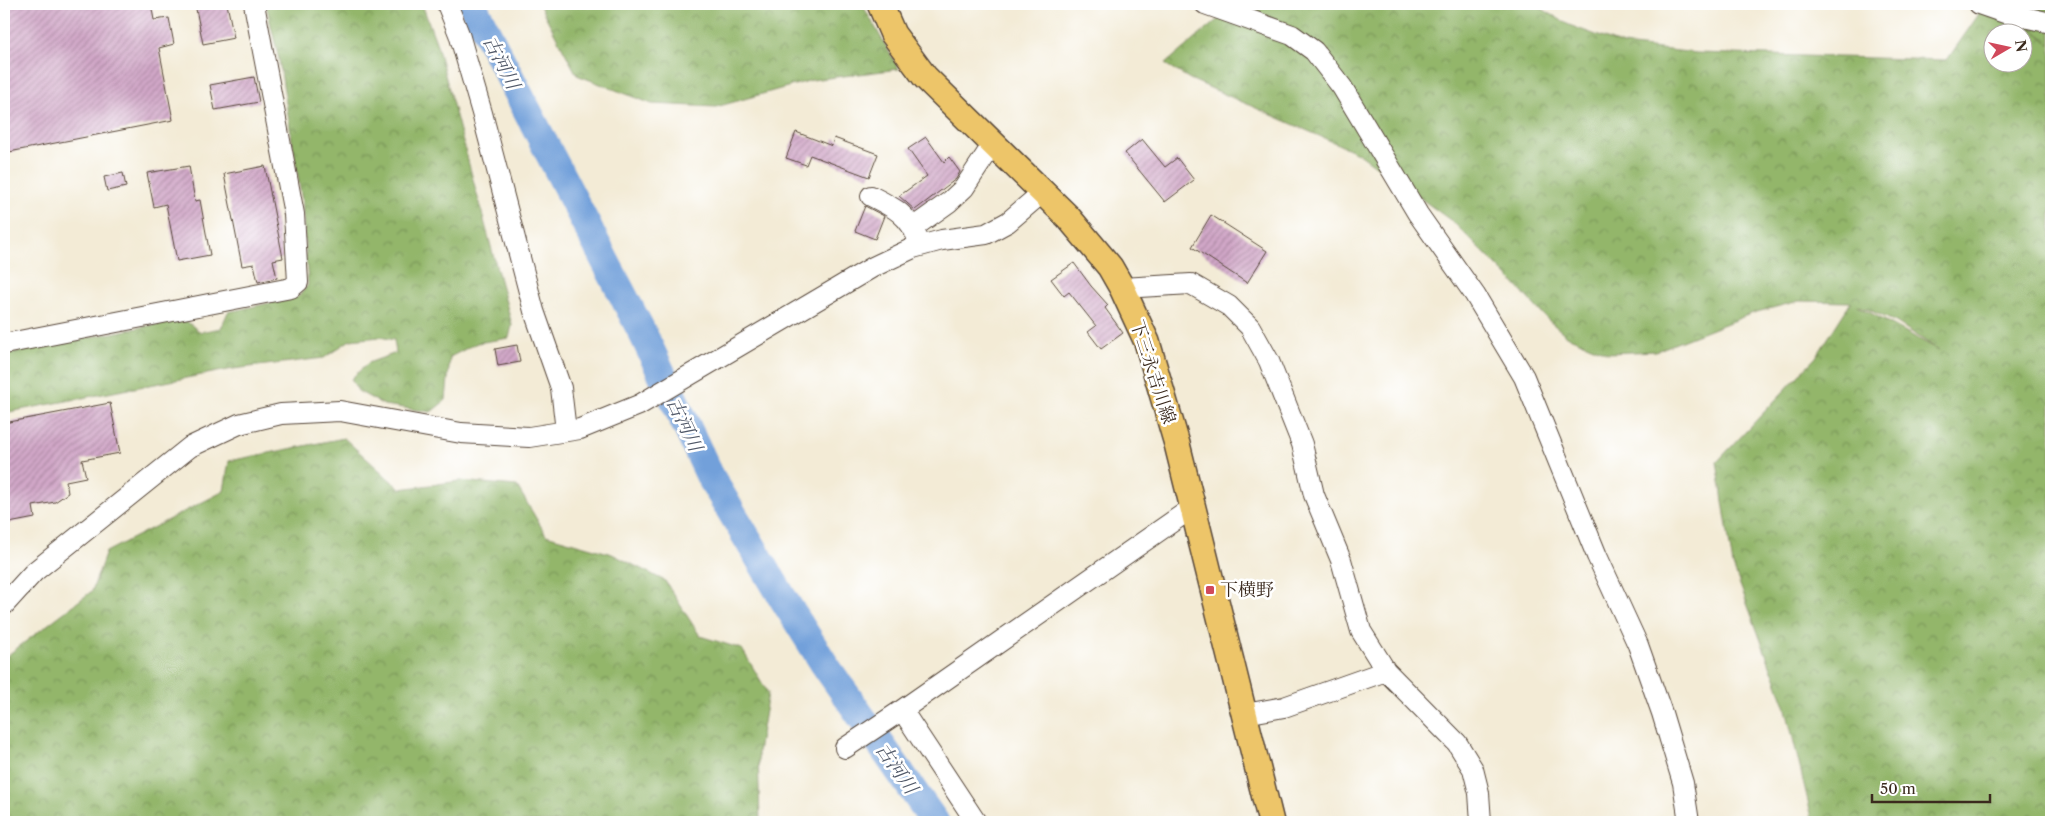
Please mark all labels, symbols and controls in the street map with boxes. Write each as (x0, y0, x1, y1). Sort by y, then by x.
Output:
north arrow (1982, 22, 2032, 72)
water label: 古河川 (478, 32, 526, 95)
text: N (2011, 39, 2031, 53)
street label: 下三永吉川線 (1126, 317, 1180, 427)
water label: 古河川 (662, 394, 708, 457)
place label: 下横野 (1220, 579, 1274, 601)
marker: 下横野 (1204, 584, 1216, 596)
water label: 古河川 (871, 738, 924, 800)
scale bar (1872, 771, 1990, 803)
text: 50 m (1880, 779, 1916, 798)

